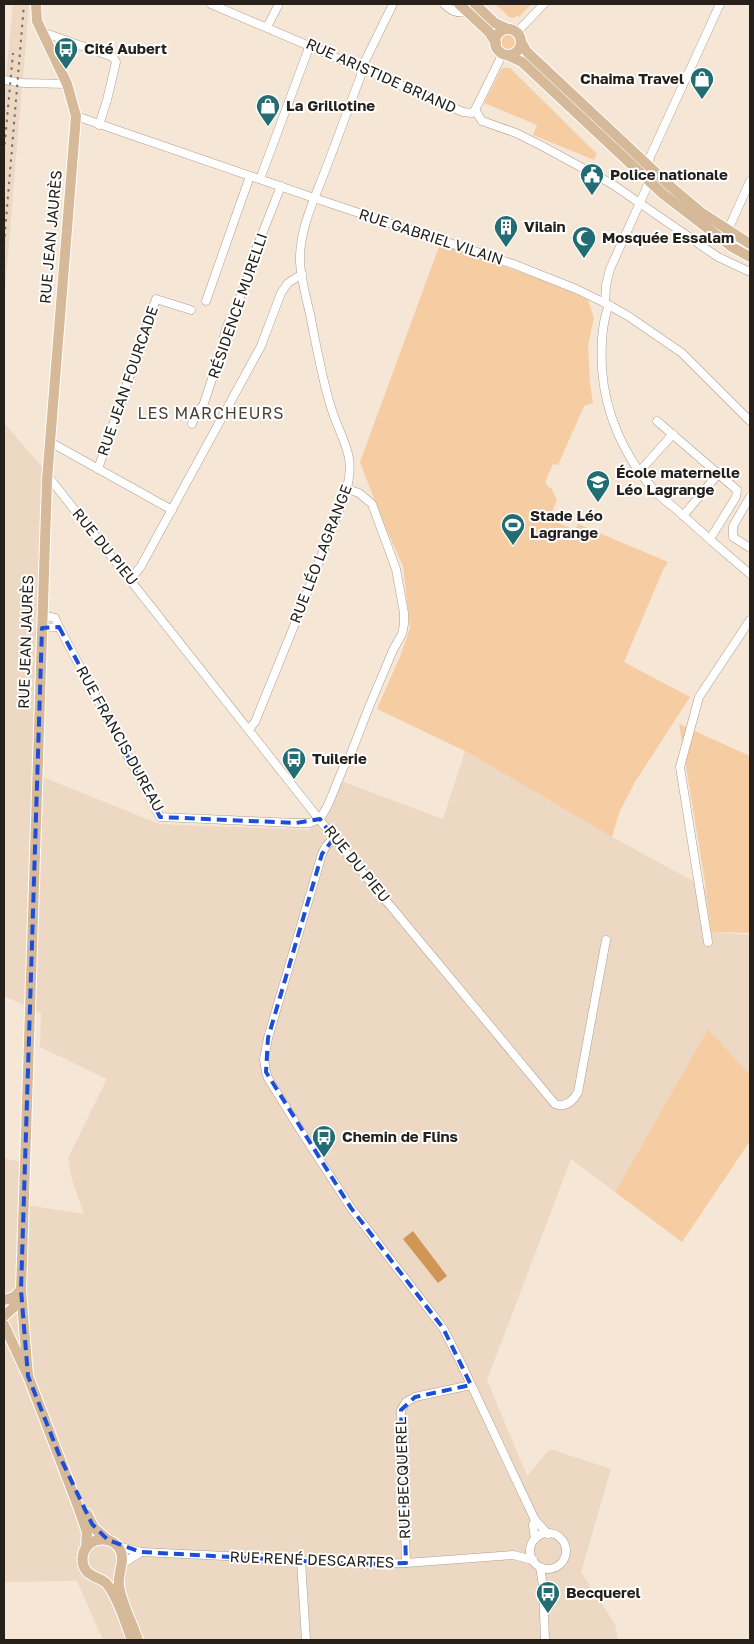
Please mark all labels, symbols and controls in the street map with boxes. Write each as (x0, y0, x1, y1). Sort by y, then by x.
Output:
street label: RUE ARISTIDE BRIAND (303, 34, 459, 116)
bus stop icon: Cité Aubert (53, 36, 79, 70)
place label: Cité Aubert (84, 39, 167, 57)
shop icon: Chaima Travel (689, 66, 715, 100)
place label: Chaima Travel (580, 69, 684, 87)
shop icon: La Grillotine (255, 93, 281, 127)
place label: La Grillotine (286, 96, 375, 114)
public building icon: Police nationale (579, 162, 605, 196)
place label: Police nationale (610, 165, 728, 183)
street label: RUE JEAN JAURÈS (35, 169, 65, 304)
street label: RUE GABRIEL VILAIN (357, 204, 506, 268)
building icon: Vilain (493, 214, 519, 248)
place label: Vilain (524, 217, 566, 235)
mosque icon: Mosquée Essalam (571, 225, 597, 259)
place label: Mosquée Essalam (602, 228, 734, 246)
street label: RÉSIDENCE MURELLI (204, 230, 270, 381)
street label: RUE JEAN FOURCADE (93, 303, 161, 458)
district label: LES MARCHEURS (137, 403, 285, 423)
place label: École maternelle Léo Lagrange (616, 463, 740, 498)
school or university icon: École maternelle Léo Lagrange (585, 469, 611, 503)
street label: RUE LÉO LAGRANGE (285, 482, 355, 626)
street label: RUE DU PIEU (69, 504, 142, 588)
place label: Stade Léo Lagrange (530, 506, 603, 541)
sports icon: Stade Léo Lagrange (500, 512, 526, 546)
street label: RUE JEAN JAURÈS (14, 575, 36, 709)
street label: RUE FRANCIS DUREAU (73, 662, 169, 815)
bus stop icon: Tuilerie (281, 746, 307, 780)
place label: Tuilerie (312, 749, 367, 767)
street label: RUE DU PIEU (321, 821, 394, 905)
bus stop icon: Chemin de Flins (311, 1124, 337, 1158)
place label: Chemin de Flins (342, 1127, 458, 1145)
street label: RUE BECQUEREL (391, 1416, 413, 1539)
street label: RUE RENÉ DESCARTES (229, 1547, 395, 1571)
bus stop icon: Becquerel (535, 1580, 561, 1614)
place label: Becquerel (566, 1583, 641, 1601)

